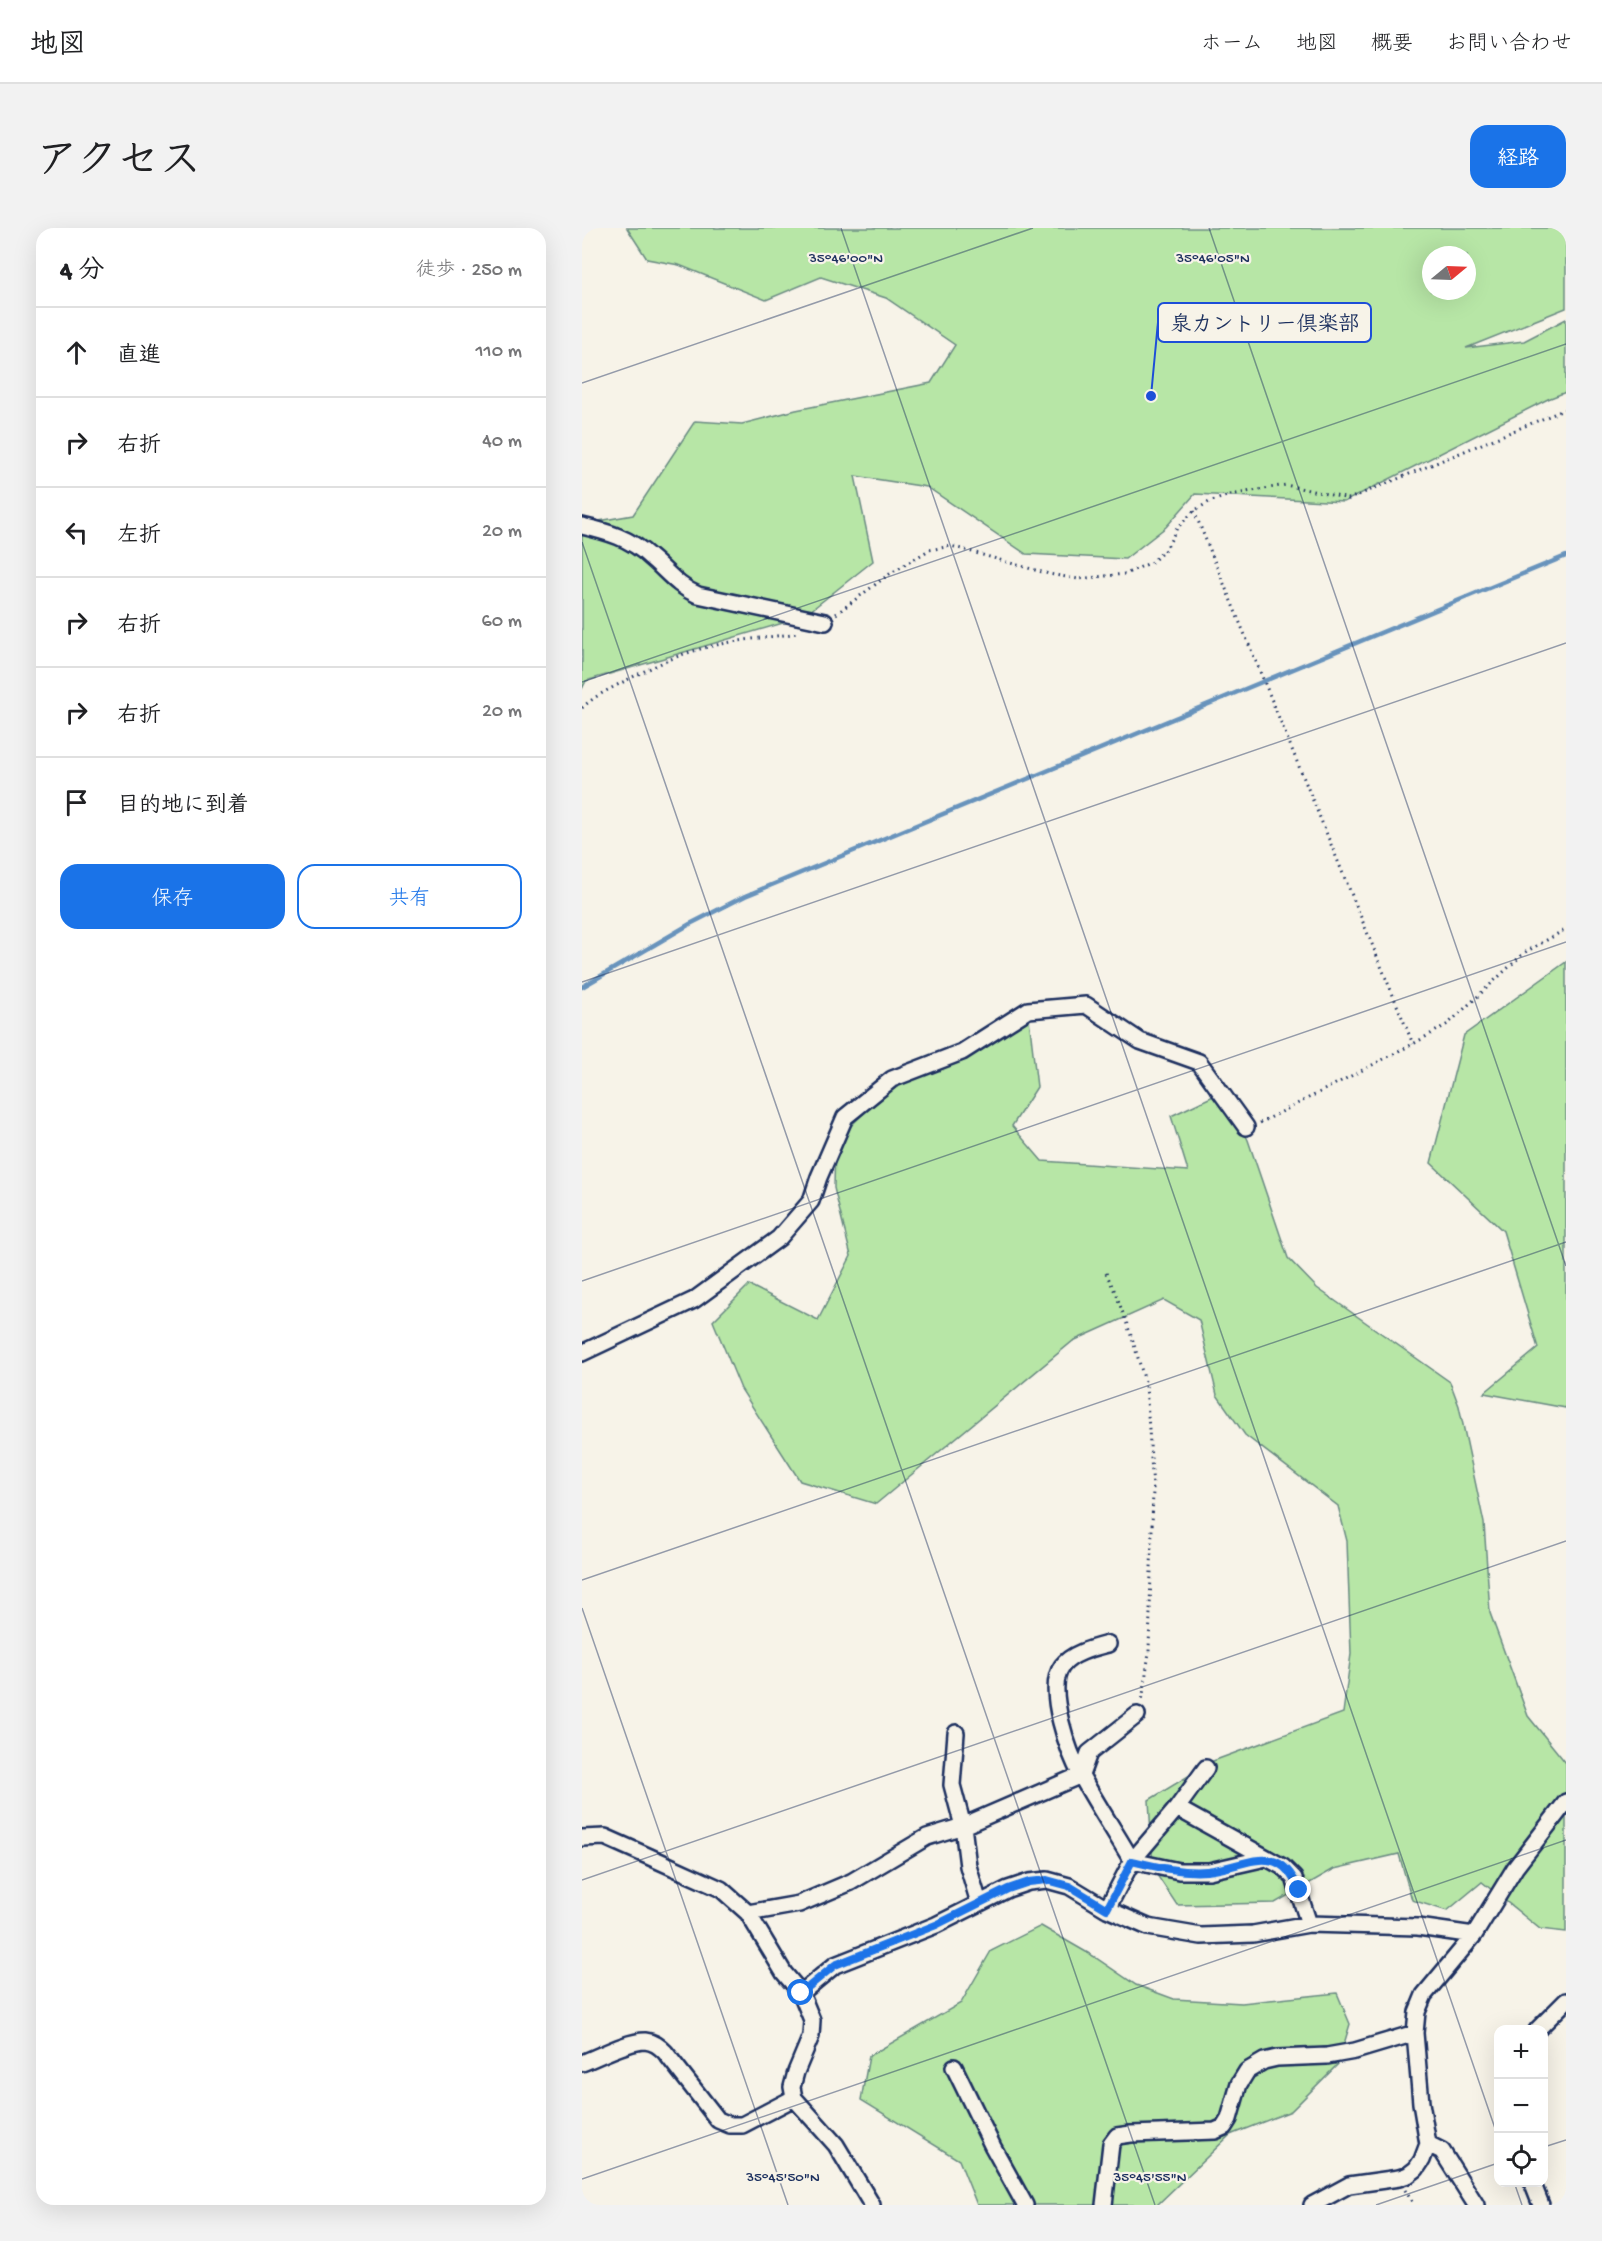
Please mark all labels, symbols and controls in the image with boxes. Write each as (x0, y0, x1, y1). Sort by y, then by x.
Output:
text: 地図 (30, 30, 86, 63)
text: ホーム (1201, 33, 1263, 58)
text: 地図 (1296, 33, 1338, 58)
text: 概要 (1371, 33, 1413, 58)
text: お問い合わせ (1446, 33, 1572, 58)
button: 経路 (1470, 125, 1566, 188)
text: アクセス (36, 140, 201, 189)
north arrow (1422, 246, 1476, 300)
text: 35°46'00"N (808, 250, 883, 268)
text: 35°46'05"N (1175, 250, 1250, 268)
text: 4 分 (60, 257, 104, 288)
text: 徒歩 · 250 m (416, 260, 522, 283)
callout: 泉カントリー倶楽部 (1158, 303, 1371, 342)
text: 泉カントリー倶楽部 (1171, 312, 1360, 339)
icon: ahead (60, 336, 93, 369)
text: 110 m (476, 341, 522, 364)
text: 直進 (117, 344, 161, 370)
icon: right (60, 426, 93, 459)
text: 40 m (482, 431, 522, 454)
text: 右折 (117, 434, 161, 460)
icon: left (60, 516, 93, 549)
text: 20 m (482, 521, 522, 544)
text: 左折 (117, 524, 161, 550)
icon: right (60, 606, 93, 639)
text: 60 m (482, 611, 522, 634)
text: 右折 (117, 614, 161, 640)
icon: right (60, 696, 93, 729)
text: 20 m (482, 701, 522, 724)
text: 右折 (117, 704, 161, 730)
icon: arrive (60, 786, 93, 819)
text: 目的地に到着 (117, 794, 249, 820)
button: 保存 (60, 864, 285, 929)
button: 共有 (297, 864, 522, 929)
route end (1285, 1876, 1311, 1902)
route start (787, 1979, 813, 2005)
map controls (1494, 2025, 1548, 2187)
button: + (1494, 2025, 1548, 2079)
button: − (1494, 2079, 1548, 2133)
button: locate (1494, 2133, 1548, 2187)
text: 35°45'50"N (745, 2169, 820, 2187)
text: 35°45'55"N (1112, 2169, 1187, 2187)

